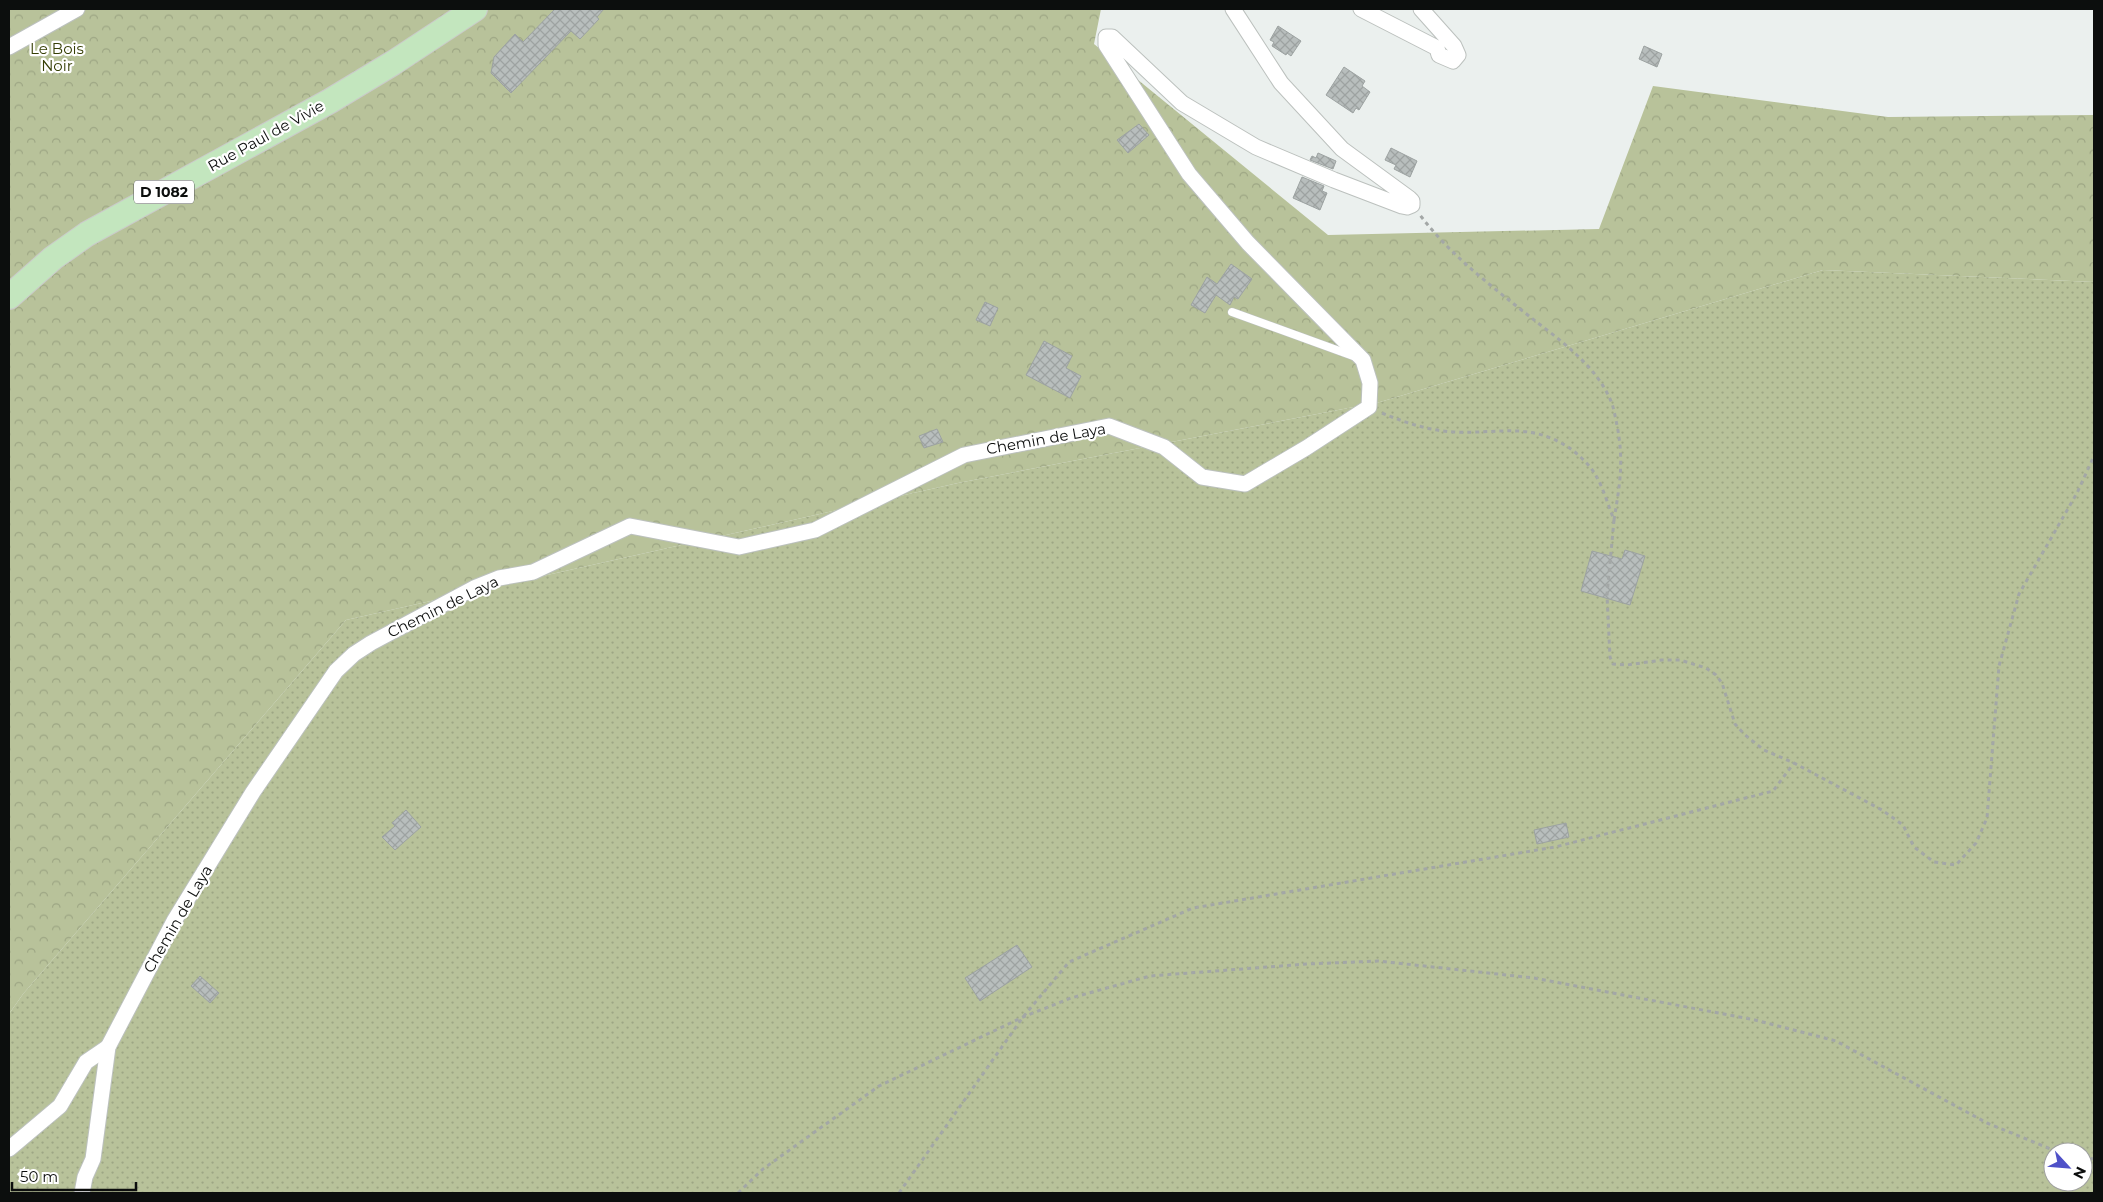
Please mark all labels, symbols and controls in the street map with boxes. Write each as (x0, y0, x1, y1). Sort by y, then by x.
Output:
park label: Le Bois Noir (30, 39, 84, 75)
street label: Rue Paul de Vivie (204, 96, 327, 175)
road number: D 1082 (134, 180, 194, 203)
street label: Chemin de Laya (985, 419, 1107, 458)
street label: Chemin de Laya (384, 571, 501, 642)
street label: Chemin de Laya (139, 862, 216, 976)
north arrow (2043, 1142, 2093, 1192)
scale bar (12, 1160, 136, 1192)
text: N (2069, 1164, 2090, 1182)
text: 50 m (20, 1167, 58, 1186)

